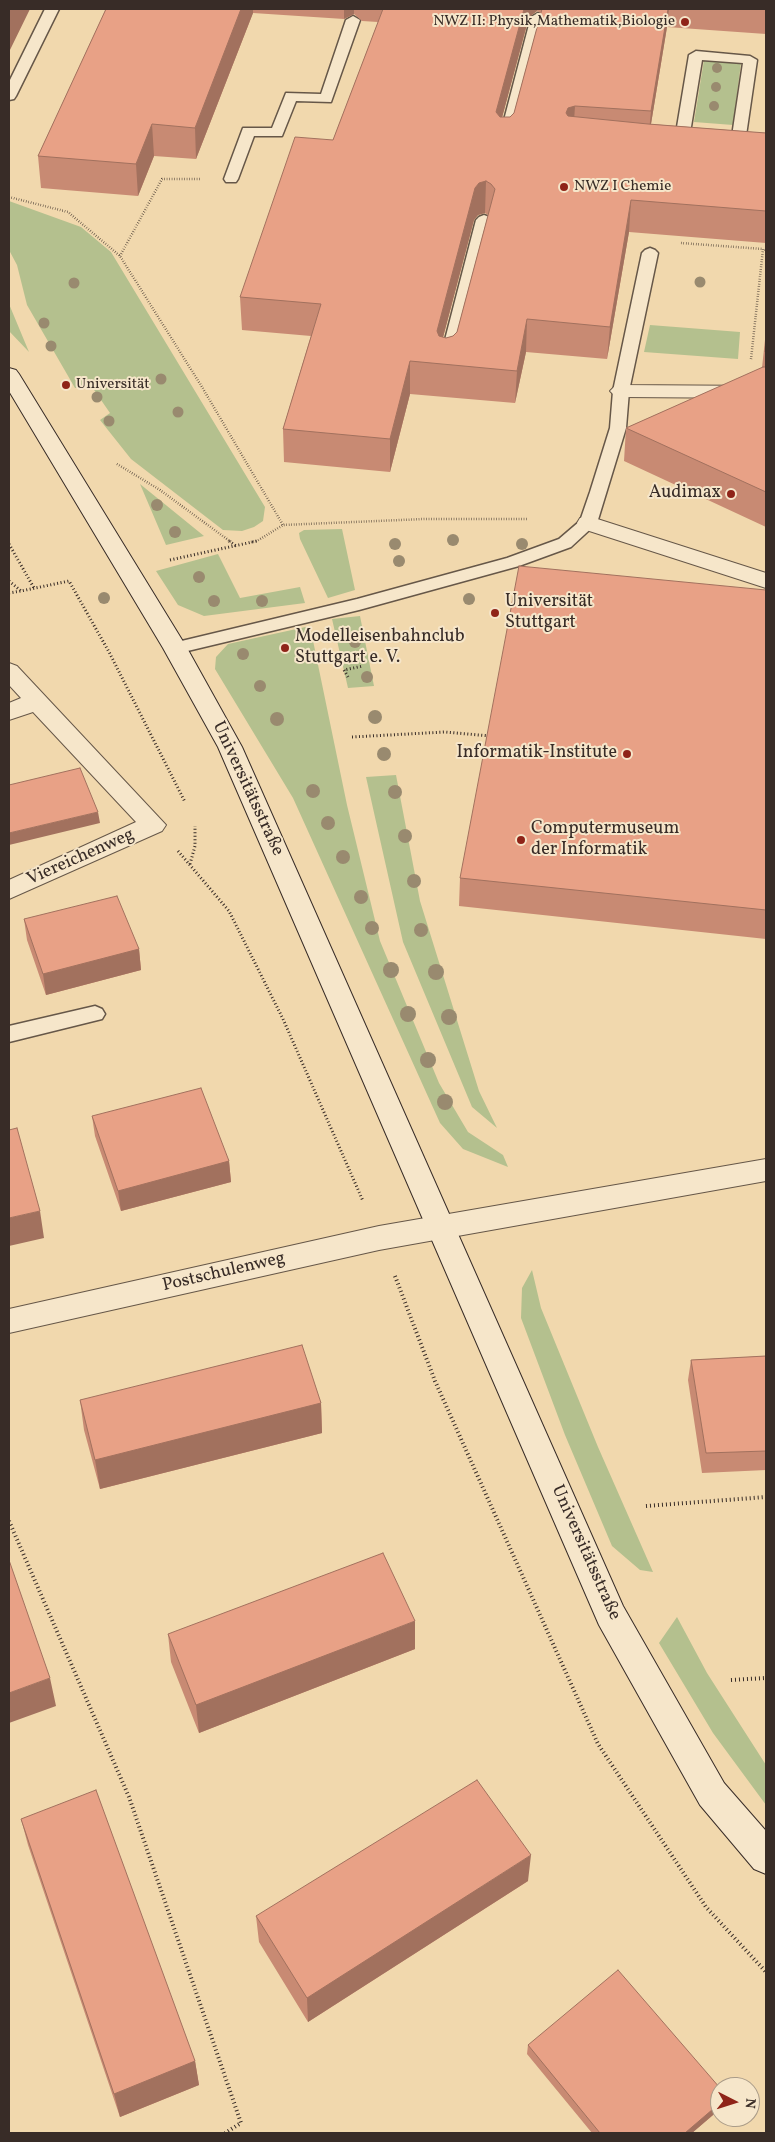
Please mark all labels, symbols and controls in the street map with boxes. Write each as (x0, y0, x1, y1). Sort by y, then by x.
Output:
place label: NWZ II: Physik,Mathematik,Biologie (433, 13, 675, 31)
marker: NWZ II: Physik,Mathematik,Biologie (679, 16, 691, 28)
place label: NWZ I Chemie (574, 178, 671, 196)
marker: NWZ I Chemie (558, 181, 570, 193)
place label: Universität (76, 376, 149, 394)
marker: Universität (60, 379, 72, 391)
place label: Audimax (649, 483, 721, 505)
marker: Audimax (725, 488, 737, 500)
place label: Universität Stuttgart (505, 592, 593, 634)
marker: Universität Stuttgart (489, 607, 501, 619)
place label: Modelleisenbahnclub Stuttgart e. V. (295, 627, 465, 670)
marker: Modelleisenbahnclub Stuttgart e. V. (279, 642, 291, 654)
street label: Universitätsstraße (206, 718, 288, 860)
place label: Informatik-Institute (456, 743, 617, 765)
marker: Informatik-Institute (621, 748, 633, 760)
place label: Computermuseum der Informatik (531, 819, 679, 862)
street label: Viereichenweg (24, 825, 138, 891)
marker: Computermuseum der Informatik (515, 834, 527, 846)
street label: Postschulenweg (161, 1248, 287, 1298)
street label: Universitätsstraße (546, 1482, 624, 1624)
north arrow (710, 2077, 760, 2127)
text: N (740, 2097, 759, 2109)

